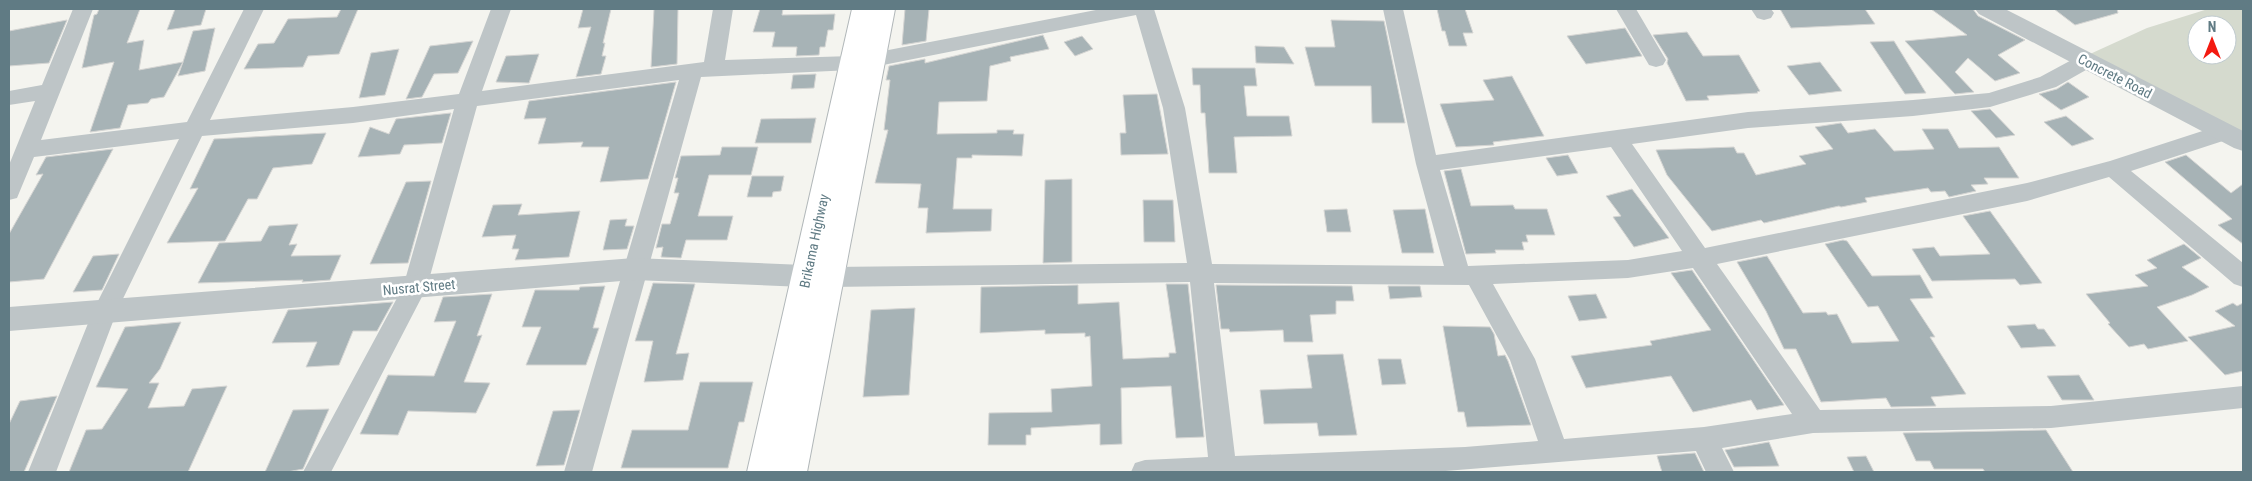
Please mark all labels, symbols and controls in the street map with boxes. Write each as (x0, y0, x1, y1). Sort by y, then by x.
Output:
north arrow (2187, 15, 2237, 65)
text: N (2208, 19, 2216, 35)
street label: Concrete Road (2075, 50, 2155, 102)
street label: Brikama Highway (796, 192, 832, 289)
street label: Nusrat Street (382, 276, 456, 298)

